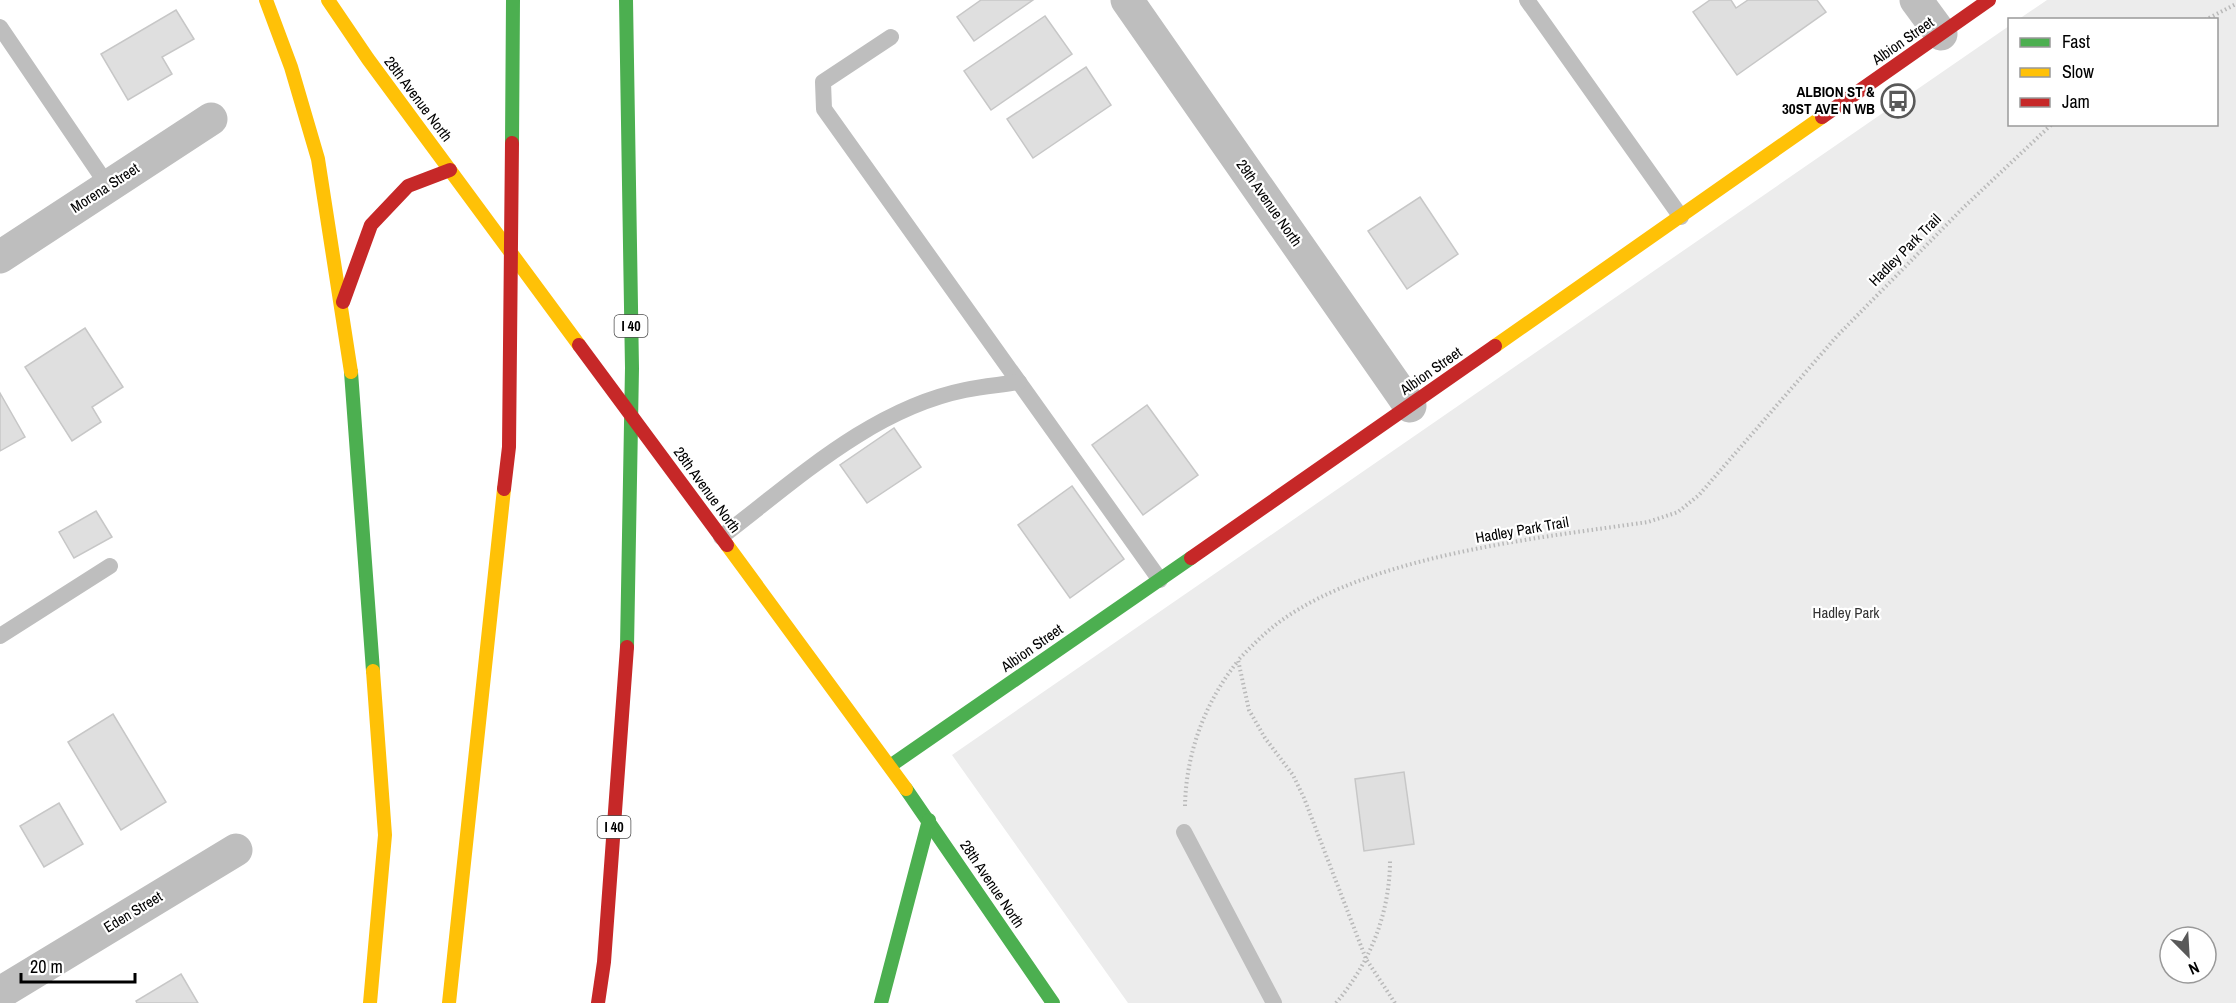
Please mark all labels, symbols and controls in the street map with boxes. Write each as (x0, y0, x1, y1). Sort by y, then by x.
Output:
street label: Albion Street (1867, 11, 1938, 70)
legend (2008, 18, 2218, 126)
text: Fast (2062, 29, 2090, 54)
street label: 28th Avenue North (379, 52, 457, 146)
text: Slow (2062, 59, 2094, 84)
place label: ALBION ST & 30ST AVE N WB (1782, 81, 1875, 119)
bus stop icon: ALBION ST & 30ST AVE N WB (1880, 83, 1916, 119)
text: Jam (2062, 89, 2090, 114)
street label: 29th Avenue North (1232, 155, 1307, 250)
street label: Morena Street (66, 157, 144, 218)
street label: Hadley Park Trail (1864, 209, 1945, 290)
road number: I 40 (614, 315, 648, 337)
street label: Albion Street (1395, 341, 1466, 400)
street label: 28th Avenue North (669, 442, 746, 537)
street label: Hadley Park Trail (1474, 511, 1570, 548)
park label: Hadley Park (1813, 602, 1880, 623)
street label: Albion Street (996, 618, 1067, 677)
road number: I 40 (598, 816, 630, 838)
street label: 28th Avenue North (955, 836, 1030, 932)
street label: Eden Street (99, 886, 166, 937)
north arrow (2158, 925, 2218, 985)
scale bar (21, 946, 135, 984)
text: 20 m (30, 954, 63, 979)
text: N (2185, 957, 2203, 981)

